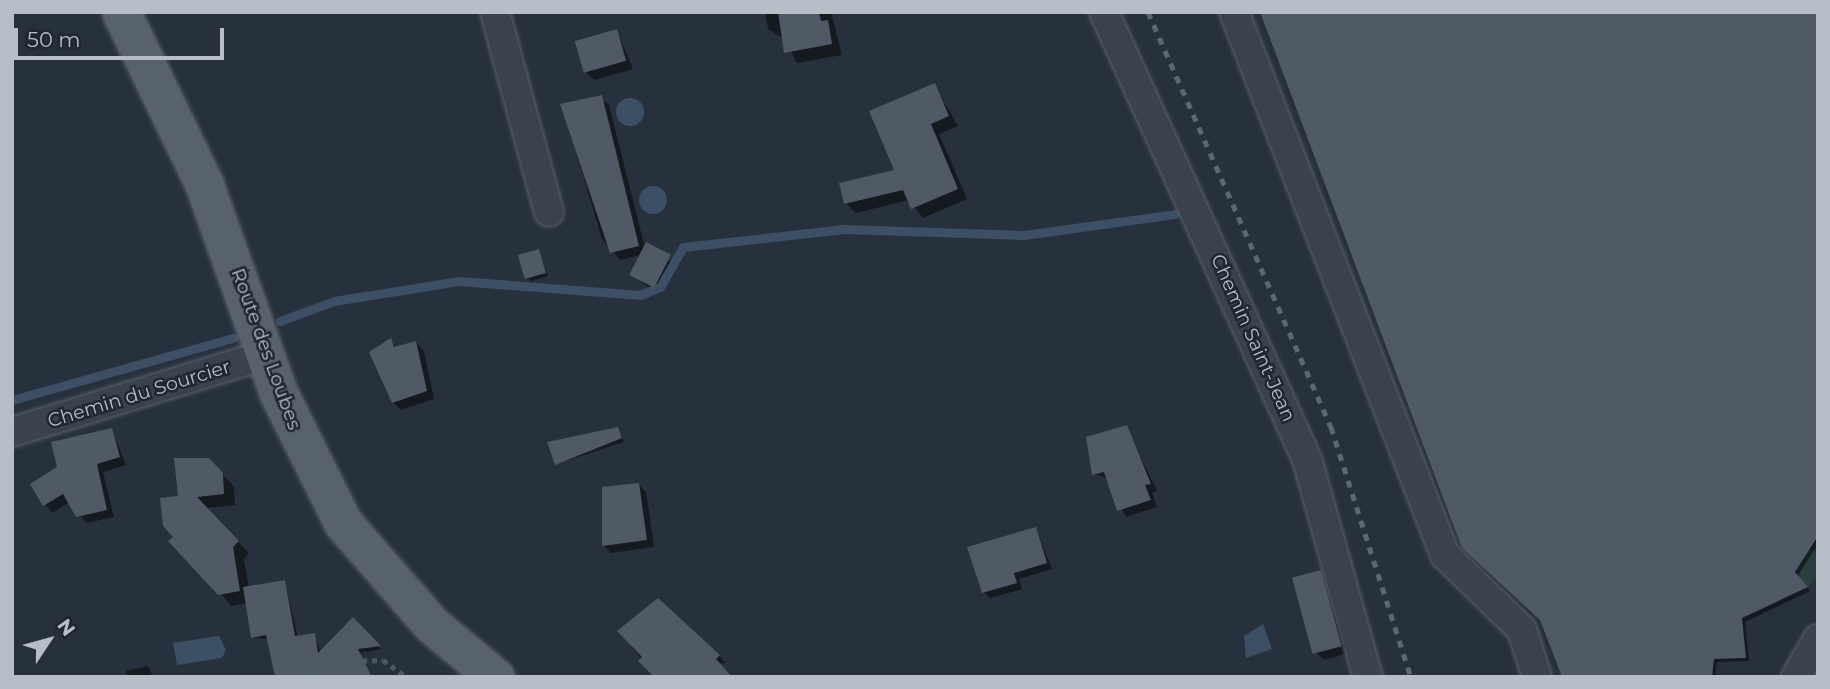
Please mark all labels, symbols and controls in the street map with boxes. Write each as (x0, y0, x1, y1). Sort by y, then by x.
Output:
scale bar (18, 14, 228, 58)
text: 50 m (27, 27, 81, 52)
street label: Chemin Saint-Jean (1206, 251, 1300, 425)
street label: Route des Loubes (226, 265, 306, 433)
street label: Chemin du Sourcier (45, 355, 233, 433)
north arrow (14, 605, 84, 675)
text: N (53, 614, 80, 640)

